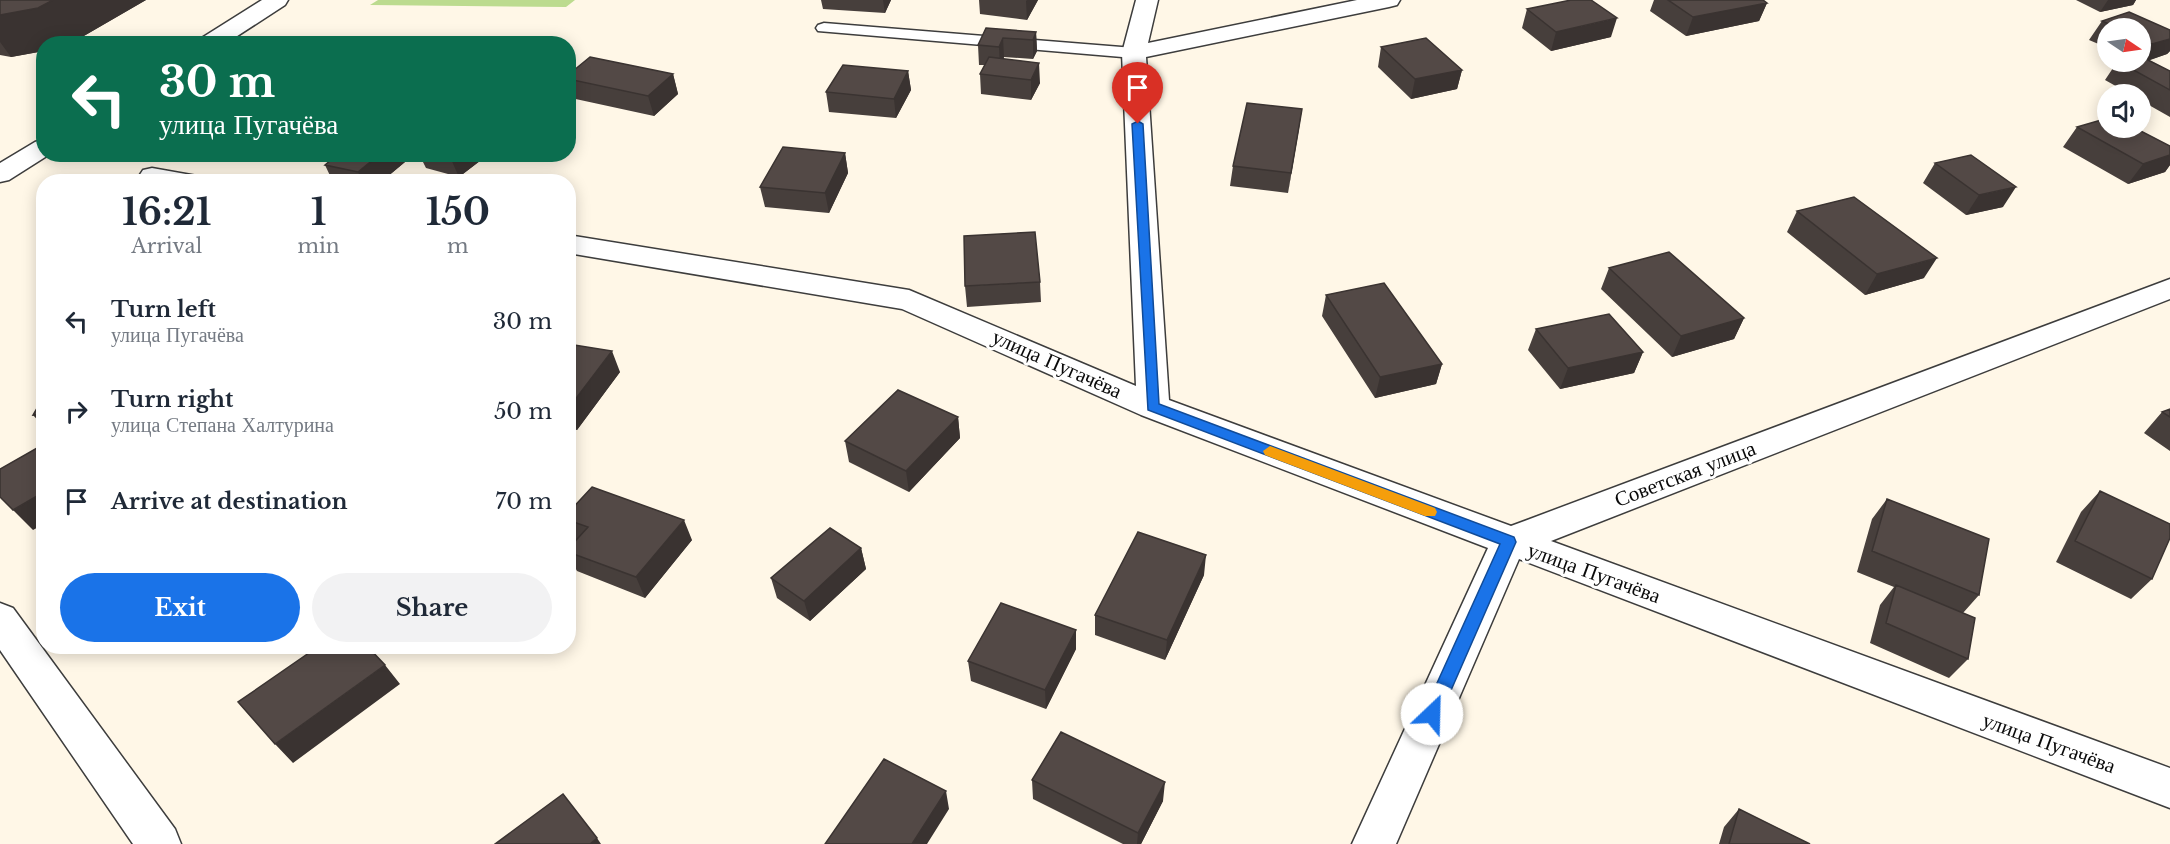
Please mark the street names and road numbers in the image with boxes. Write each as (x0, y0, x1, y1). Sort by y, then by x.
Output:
street label: улица Пугачёва (988, 324, 1127, 405)
street label: Советская улица (1611, 435, 1760, 513)
street label: улица Пугачёва (1524, 537, 1665, 609)
street label: улица Пугачёва (1979, 707, 2120, 779)

